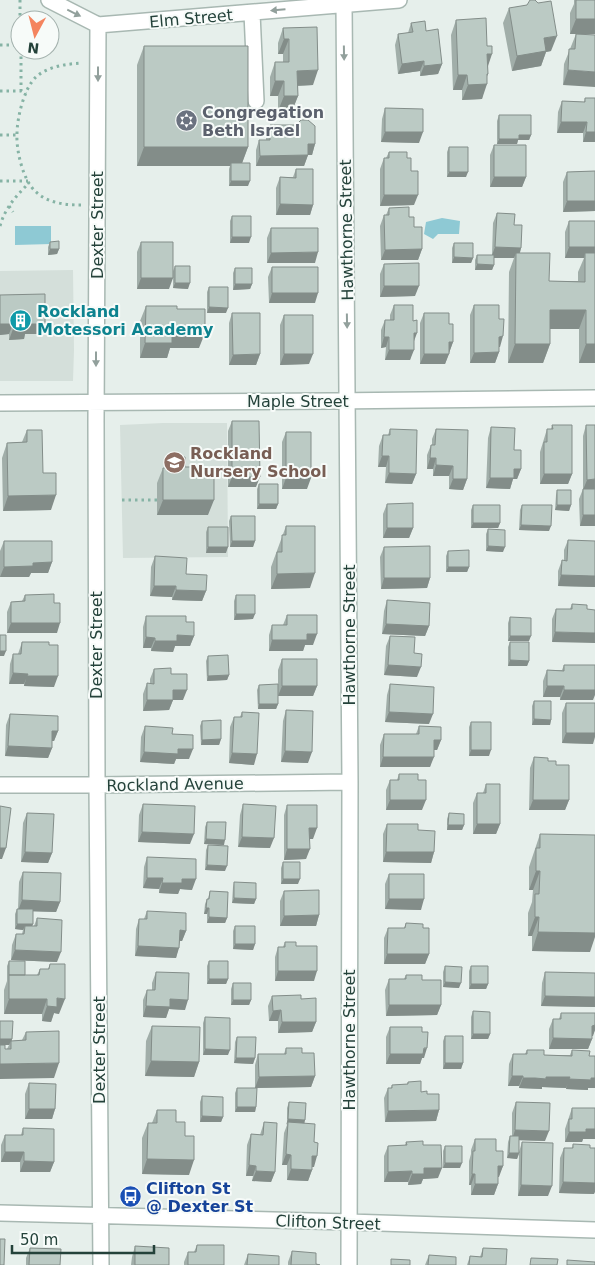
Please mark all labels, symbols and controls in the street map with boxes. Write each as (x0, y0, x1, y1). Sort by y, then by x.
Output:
street label: Elm Street (148, 5, 234, 32)
one-way arrow (270, 6, 286, 14)
one-way arrow (66, 9, 81, 17)
north arrow (10, 10, 60, 60)
text: N (27, 39, 40, 57)
one-way arrow (340, 45, 348, 61)
one-way arrow (94, 66, 102, 82)
place label: Congregation Beth Israel (202, 103, 324, 140)
synagogue icon: Congregation Beth Israel (174, 109, 198, 133)
street label: Hawthorne Street (336, 159, 357, 301)
street label: Dexter Street (88, 171, 107, 279)
place label: Rockland Motessori Academy (37, 302, 214, 339)
building icon: Rockland Motessori Academy (9, 308, 33, 332)
one-way arrow (343, 313, 351, 329)
one-way arrow (92, 351, 100, 367)
street label: Maple Street (247, 392, 349, 411)
place label: Rockland Nursery School (190, 444, 327, 481)
school or university icon: Rockland Nursery School (162, 450, 186, 474)
street label: Hawthorne Street (340, 564, 359, 706)
street label: Dexter Street (87, 591, 106, 699)
street label: Rockland Avenue (106, 774, 244, 795)
street label: Hawthorne Street (340, 969, 359, 1111)
street label: Dexter Street (90, 996, 109, 1104)
place label: Clifton St @ Dexter St (146, 1179, 254, 1216)
bus stop icon: Clifton St @ Dexter St (118, 1185, 142, 1209)
street label: Clifton Street (275, 1211, 381, 1234)
scale bar (12, 1222, 155, 1254)
text: 50 m (20, 1231, 58, 1249)

